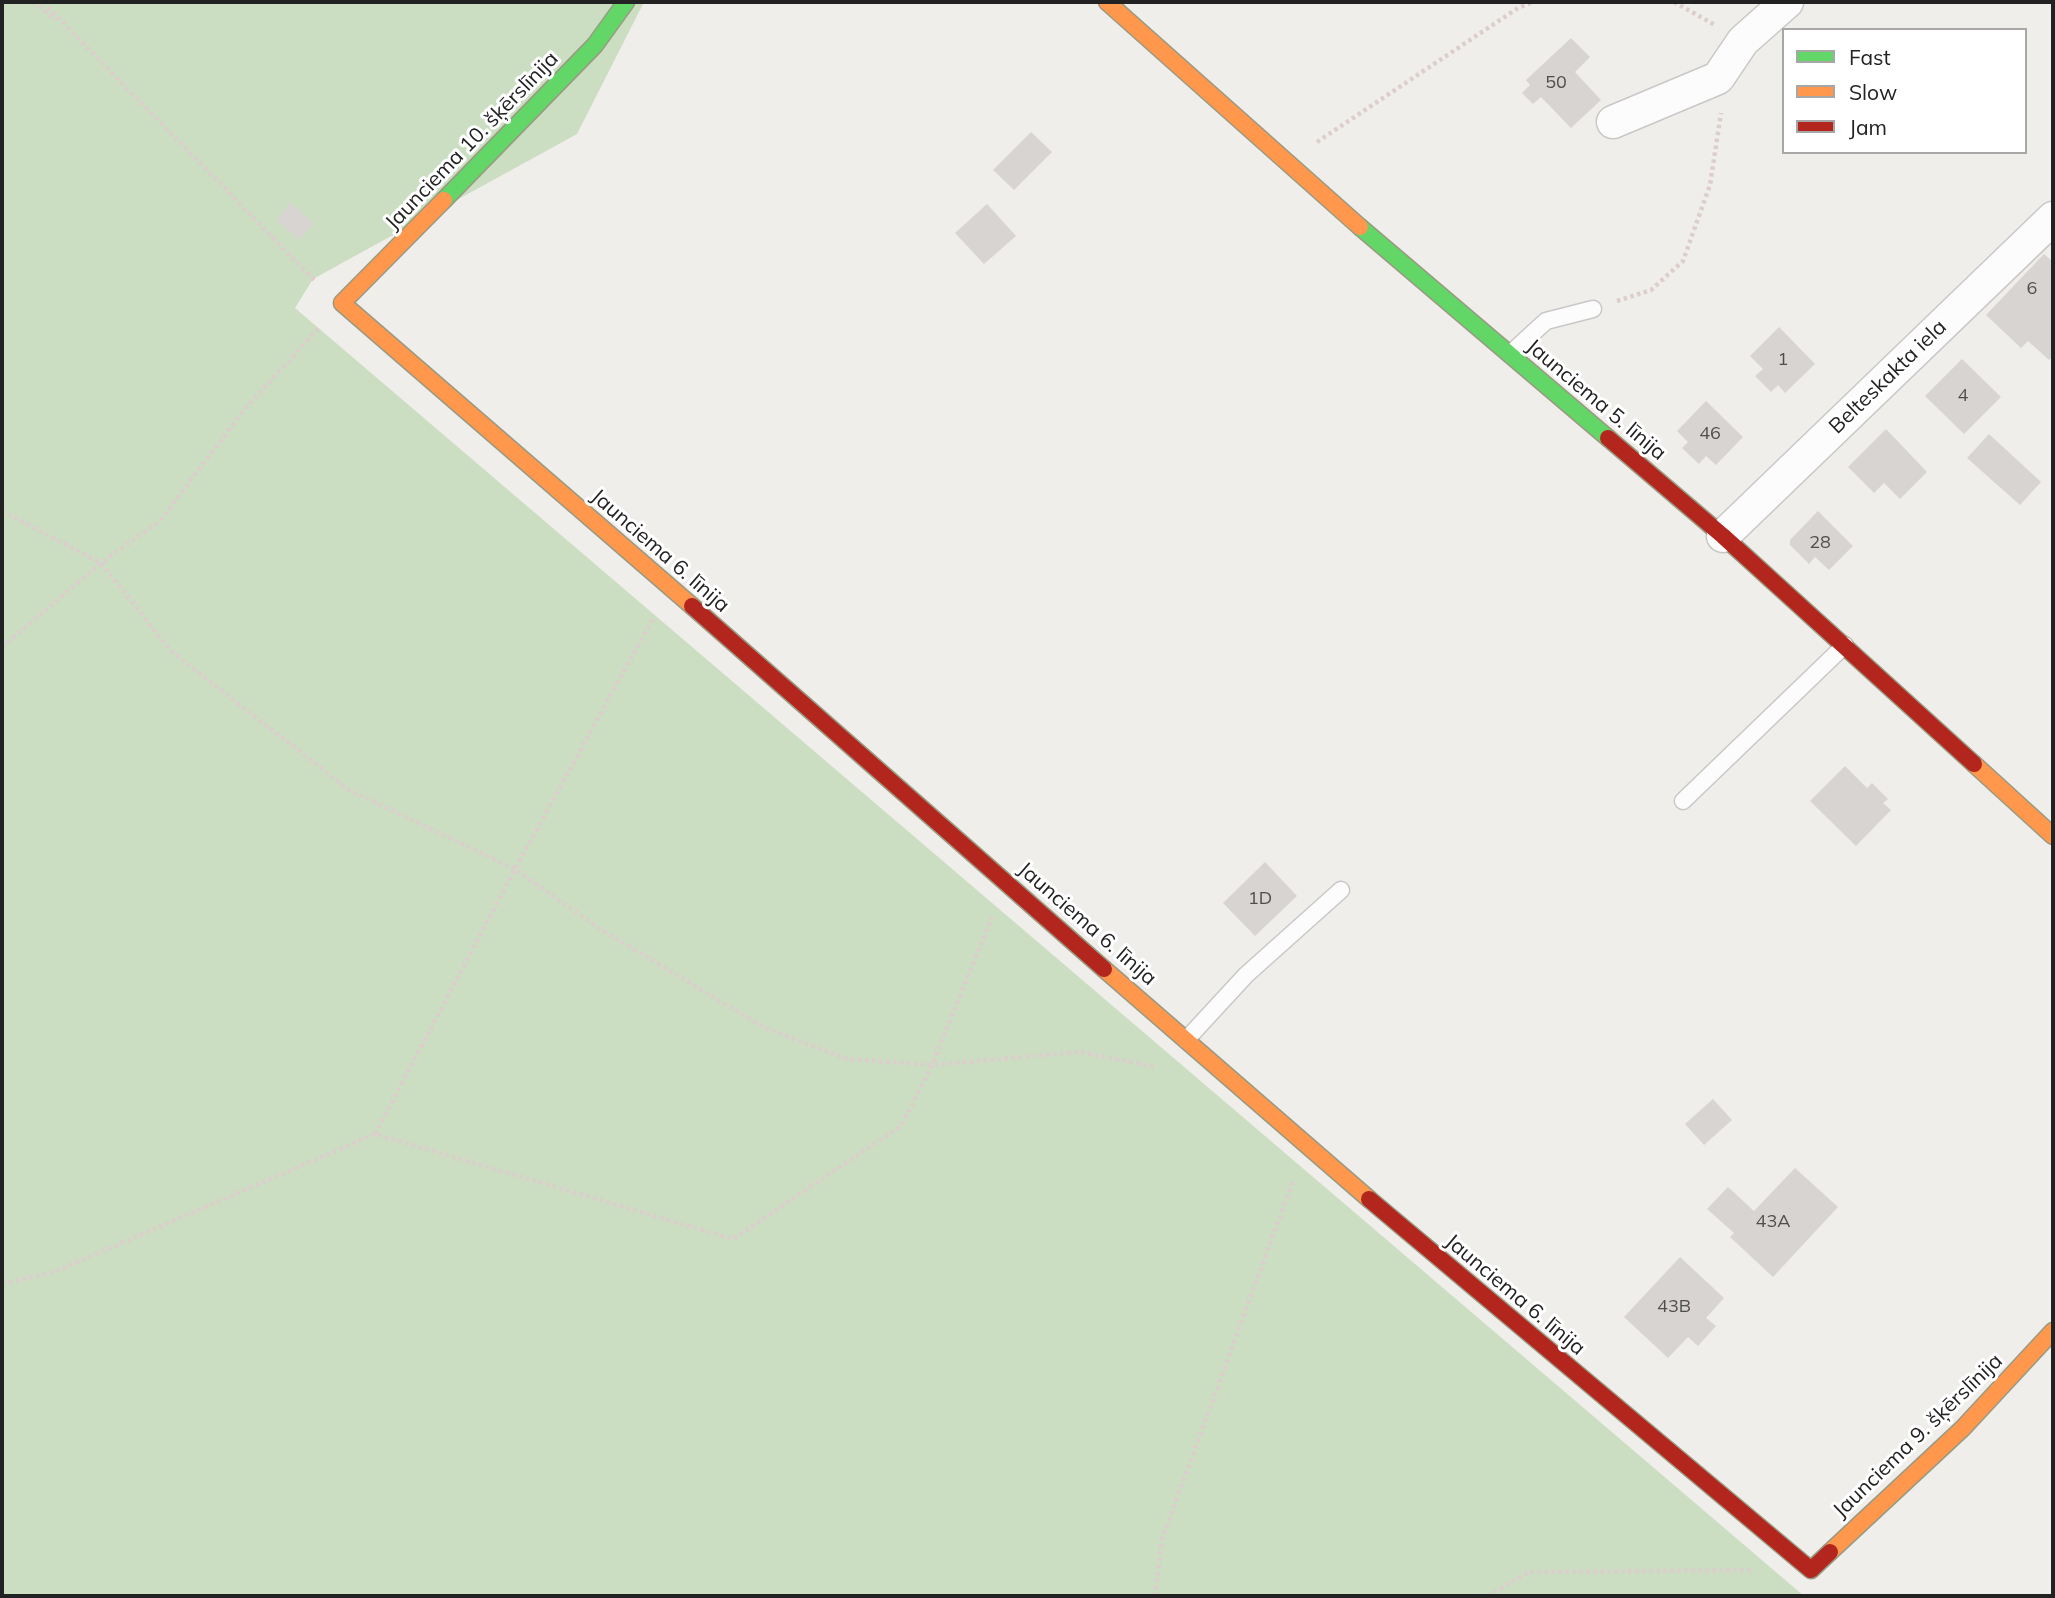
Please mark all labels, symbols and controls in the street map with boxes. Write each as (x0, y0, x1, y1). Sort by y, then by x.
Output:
legend (1782, 28, 2027, 154)
text: Fast (1849, 44, 1891, 70)
street label: Jaunciema 10. šķērslīnija (380, 47, 564, 235)
house number: 50 (1545, 72, 1567, 94)
text: Slow (1849, 79, 1897, 105)
text: Jam (1849, 114, 1887, 140)
house number: 6 (2027, 278, 2037, 300)
street label: Belteskakta iela (1824, 315, 1952, 439)
street label: Jaunciema 5. līnija (1521, 334, 1671, 466)
house number: 1 (1778, 349, 1788, 371)
house number: 4 (1958, 385, 1968, 407)
house number: 46 (1699, 423, 1721, 445)
street label: Jaunciema 6. līnija (586, 484, 734, 618)
house number: 28 (1809, 532, 1831, 554)
street label: Jaunciema 6. līnija (1013, 857, 1161, 991)
house number: 1D (1248, 888, 1272, 910)
house number: 43A (1756, 1211, 1790, 1233)
street label: Jaunciema 6. līnija (1440, 1229, 1590, 1361)
house number: 43B (1657, 1296, 1691, 1318)
street label: Jaunciema 9. šķērslīnija (1828, 1349, 2008, 1523)

